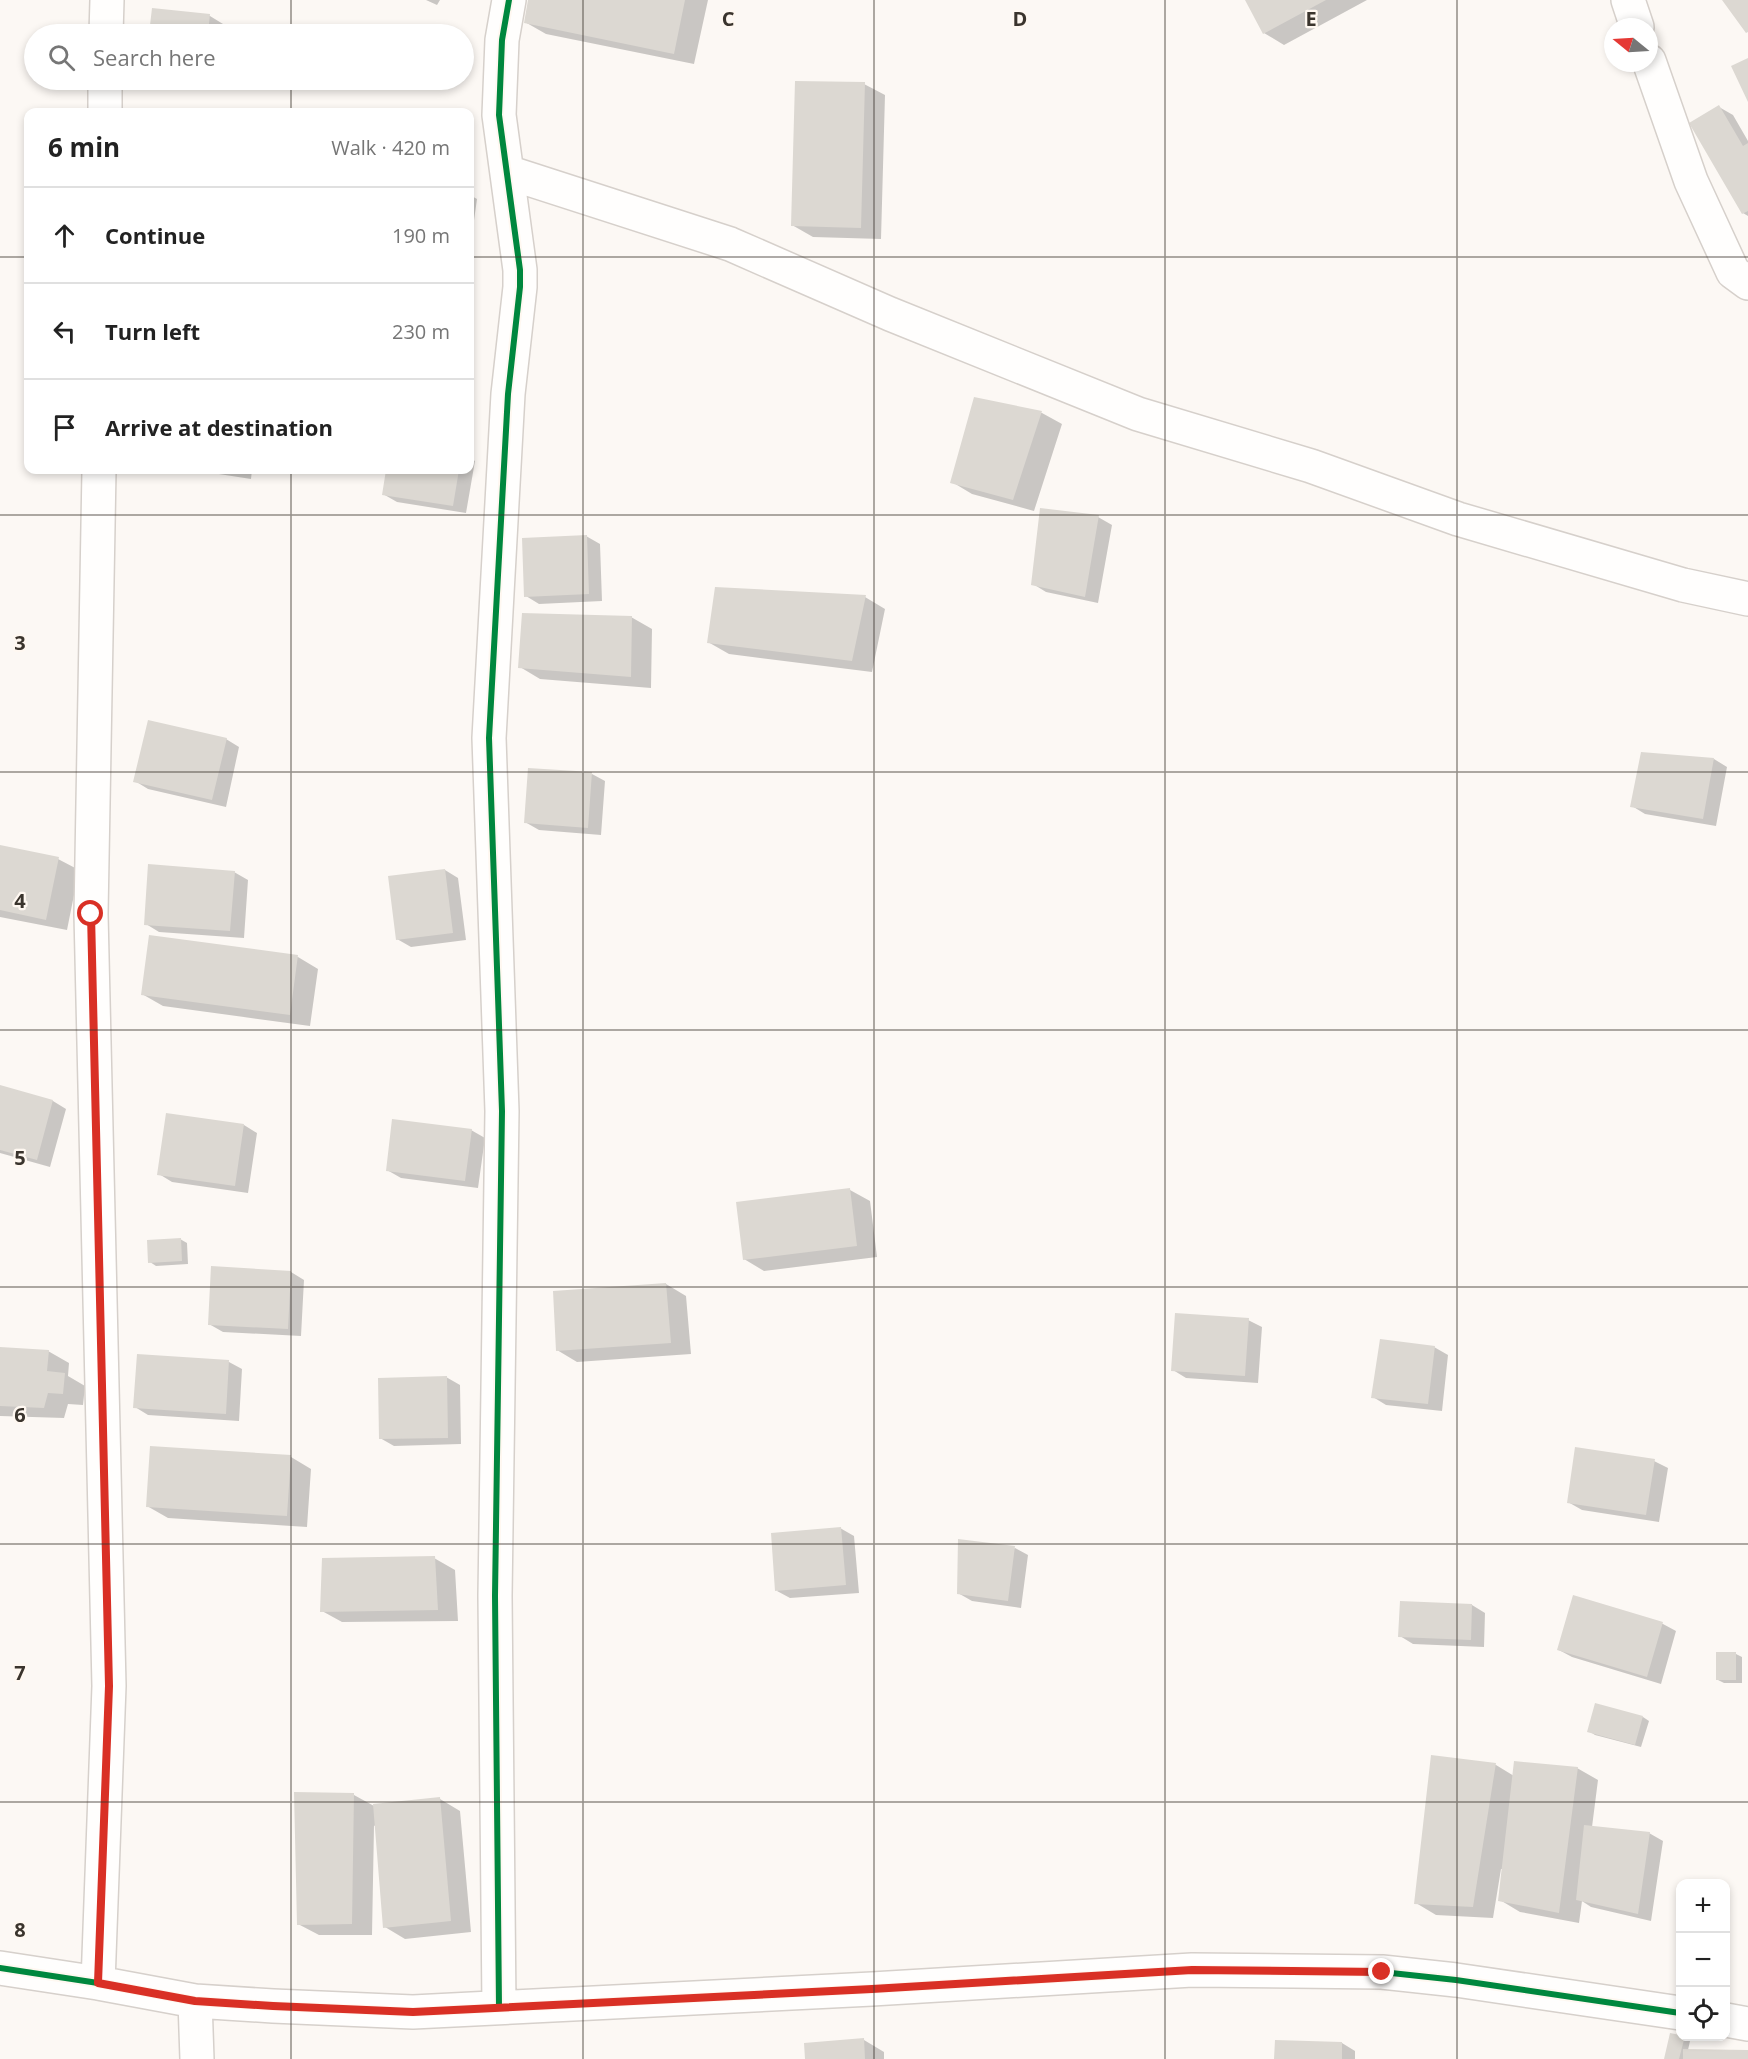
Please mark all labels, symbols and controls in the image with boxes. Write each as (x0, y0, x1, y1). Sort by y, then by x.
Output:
text: C (722, 5, 735, 32)
text: D (1013, 5, 1027, 32)
text: E (1305, 5, 1317, 32)
north arrow (1604, 18, 1658, 72)
search box (24, 24, 474, 90)
icon: search (45, 41, 78, 74)
text: Search here (93, 42, 216, 72)
text: 6 min (48, 129, 120, 165)
text: Walk · 420 m (331, 134, 450, 161)
icon: ahead (48, 219, 81, 252)
text: Continue (105, 220, 205, 250)
text: 190 m (392, 222, 450, 249)
icon: left (48, 315, 81, 348)
text: Turn left (105, 316, 200, 346)
text: 230 m (392, 318, 450, 345)
icon: arrive (48, 411, 81, 444)
text: Arrive at destination (105, 412, 333, 442)
text: 3 (14, 629, 26, 656)
text: 4 (14, 887, 26, 914)
route start (77, 900, 103, 926)
text: 5 (14, 1144, 26, 1171)
text: 6 (14, 1401, 26, 1428)
text: 7 (14, 1659, 26, 1686)
map controls (1676, 1879, 1730, 2041)
button: + (1676, 1879, 1730, 1933)
text: 8 (14, 1916, 26, 1943)
button: − (1676, 1933, 1730, 1987)
route end (1368, 1958, 1394, 1984)
button: locate (1676, 1987, 1730, 2041)

